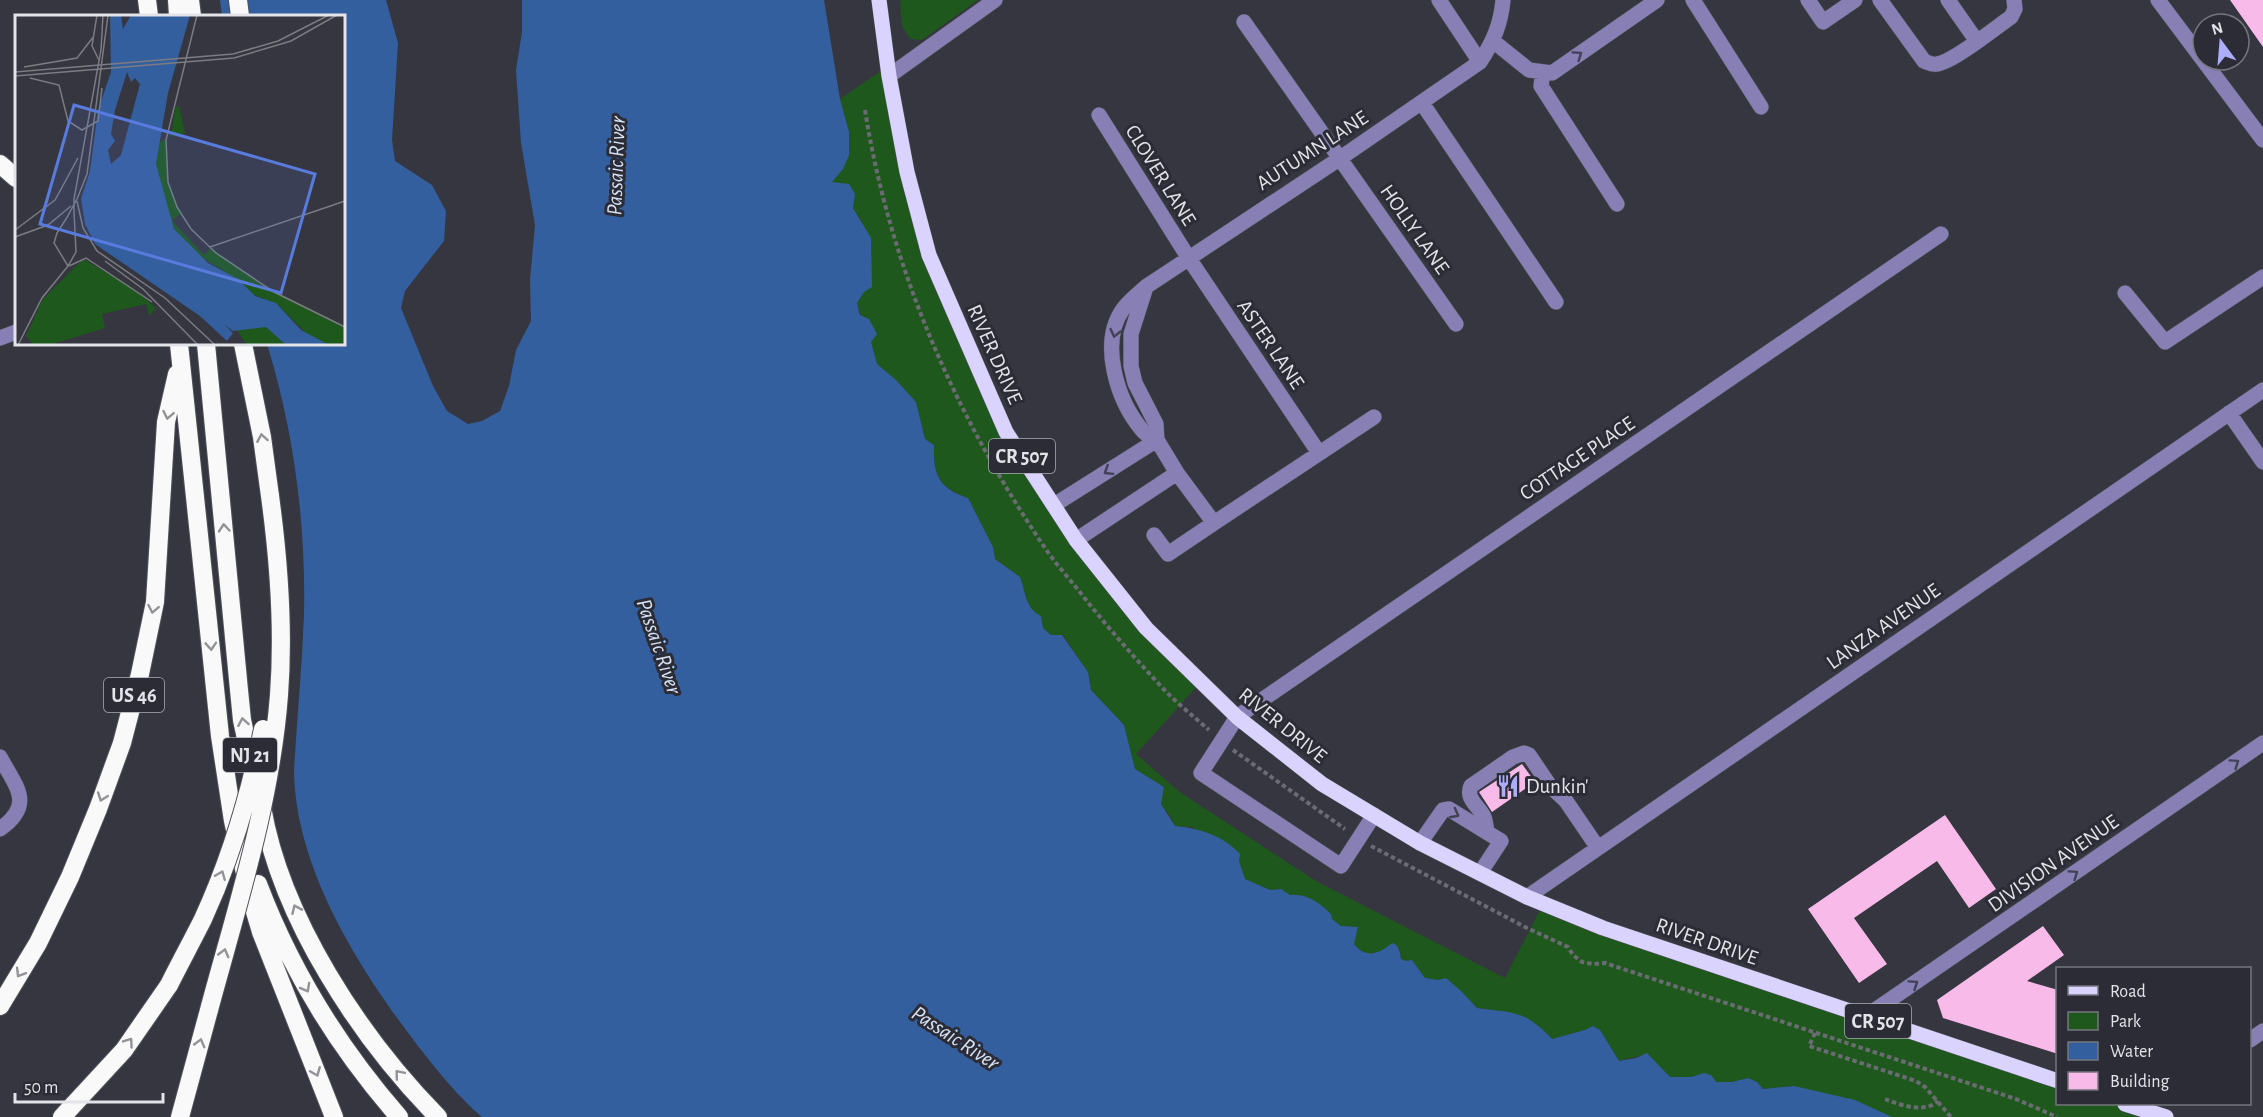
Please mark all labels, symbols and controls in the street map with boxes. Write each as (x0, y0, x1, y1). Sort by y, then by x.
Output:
north arrow (2191, 12, 2251, 72)
inset map (15, 15, 345, 345)
text: N (2210, 19, 2225, 38)
one-way arrow (1571, 51, 1582, 62)
street label: AUTUMN LANE (1253, 107, 1372, 194)
water label: Passaic River (603, 115, 629, 216)
street label: CLOVER LANE (1121, 121, 1200, 229)
street label: HOLLY LANE (1376, 181, 1453, 278)
street label: ASTER LANE (1233, 296, 1308, 393)
street label: RIVER DRIVE (963, 301, 1026, 407)
one-way arrow (1110, 328, 1123, 338)
one-way arrow (162, 410, 175, 420)
street label: COTTAGE PLACE (1516, 412, 1638, 504)
one-way arrow (256, 433, 269, 443)
road number: CR 507 (989, 439, 1055, 473)
one-way arrow (1104, 464, 1114, 476)
one-way arrow (218, 524, 231, 533)
street label: LANZA AVENUE (1823, 580, 1944, 673)
water label: Passaic River (632, 596, 686, 698)
one-way arrow (147, 604, 160, 614)
one-way arrow (204, 641, 217, 650)
road number: US 46 (104, 678, 164, 712)
street label: RIVER DRIVE (1235, 684, 1331, 767)
one-way arrow (237, 717, 250, 727)
road number: NJ 21 (223, 738, 277, 772)
one-way arrow (2228, 759, 2239, 770)
restaurant icon: Dunkin' (1495, 773, 1521, 799)
place label: Dunkin' (1526, 776, 1589, 797)
one-way arrow (97, 791, 110, 802)
one-way arrow (1449, 807, 1459, 818)
street label: DIVISION AVENUE (1984, 811, 2122, 916)
one-way arrow (2068, 870, 2079, 881)
one-way arrow (214, 871, 226, 882)
one-way arrow (291, 905, 303, 916)
street label: RIVER DRIVE (1653, 914, 1761, 969)
one-way arrow (217, 948, 229, 959)
one-way arrow (15, 967, 27, 978)
legend (2056, 967, 2251, 1105)
one-way arrow (1907, 980, 1918, 991)
one-way arrow (299, 981, 310, 992)
text: Road (2110, 983, 2146, 1001)
water label: Passaic River (908, 1002, 1004, 1075)
road number: CR 507 (1845, 1004, 1911, 1038)
text: Park (2110, 1013, 2142, 1031)
one-way arrow (122, 1038, 133, 1049)
one-way arrow (193, 1038, 205, 1049)
text: Water (2110, 1043, 2153, 1061)
scale bar (15, 1066, 164, 1104)
one-way arrow (309, 1066, 321, 1077)
one-way arrow (395, 1070, 406, 1081)
text: Building (2110, 1073, 2170, 1091)
text: 50 m (24, 1079, 58, 1097)

